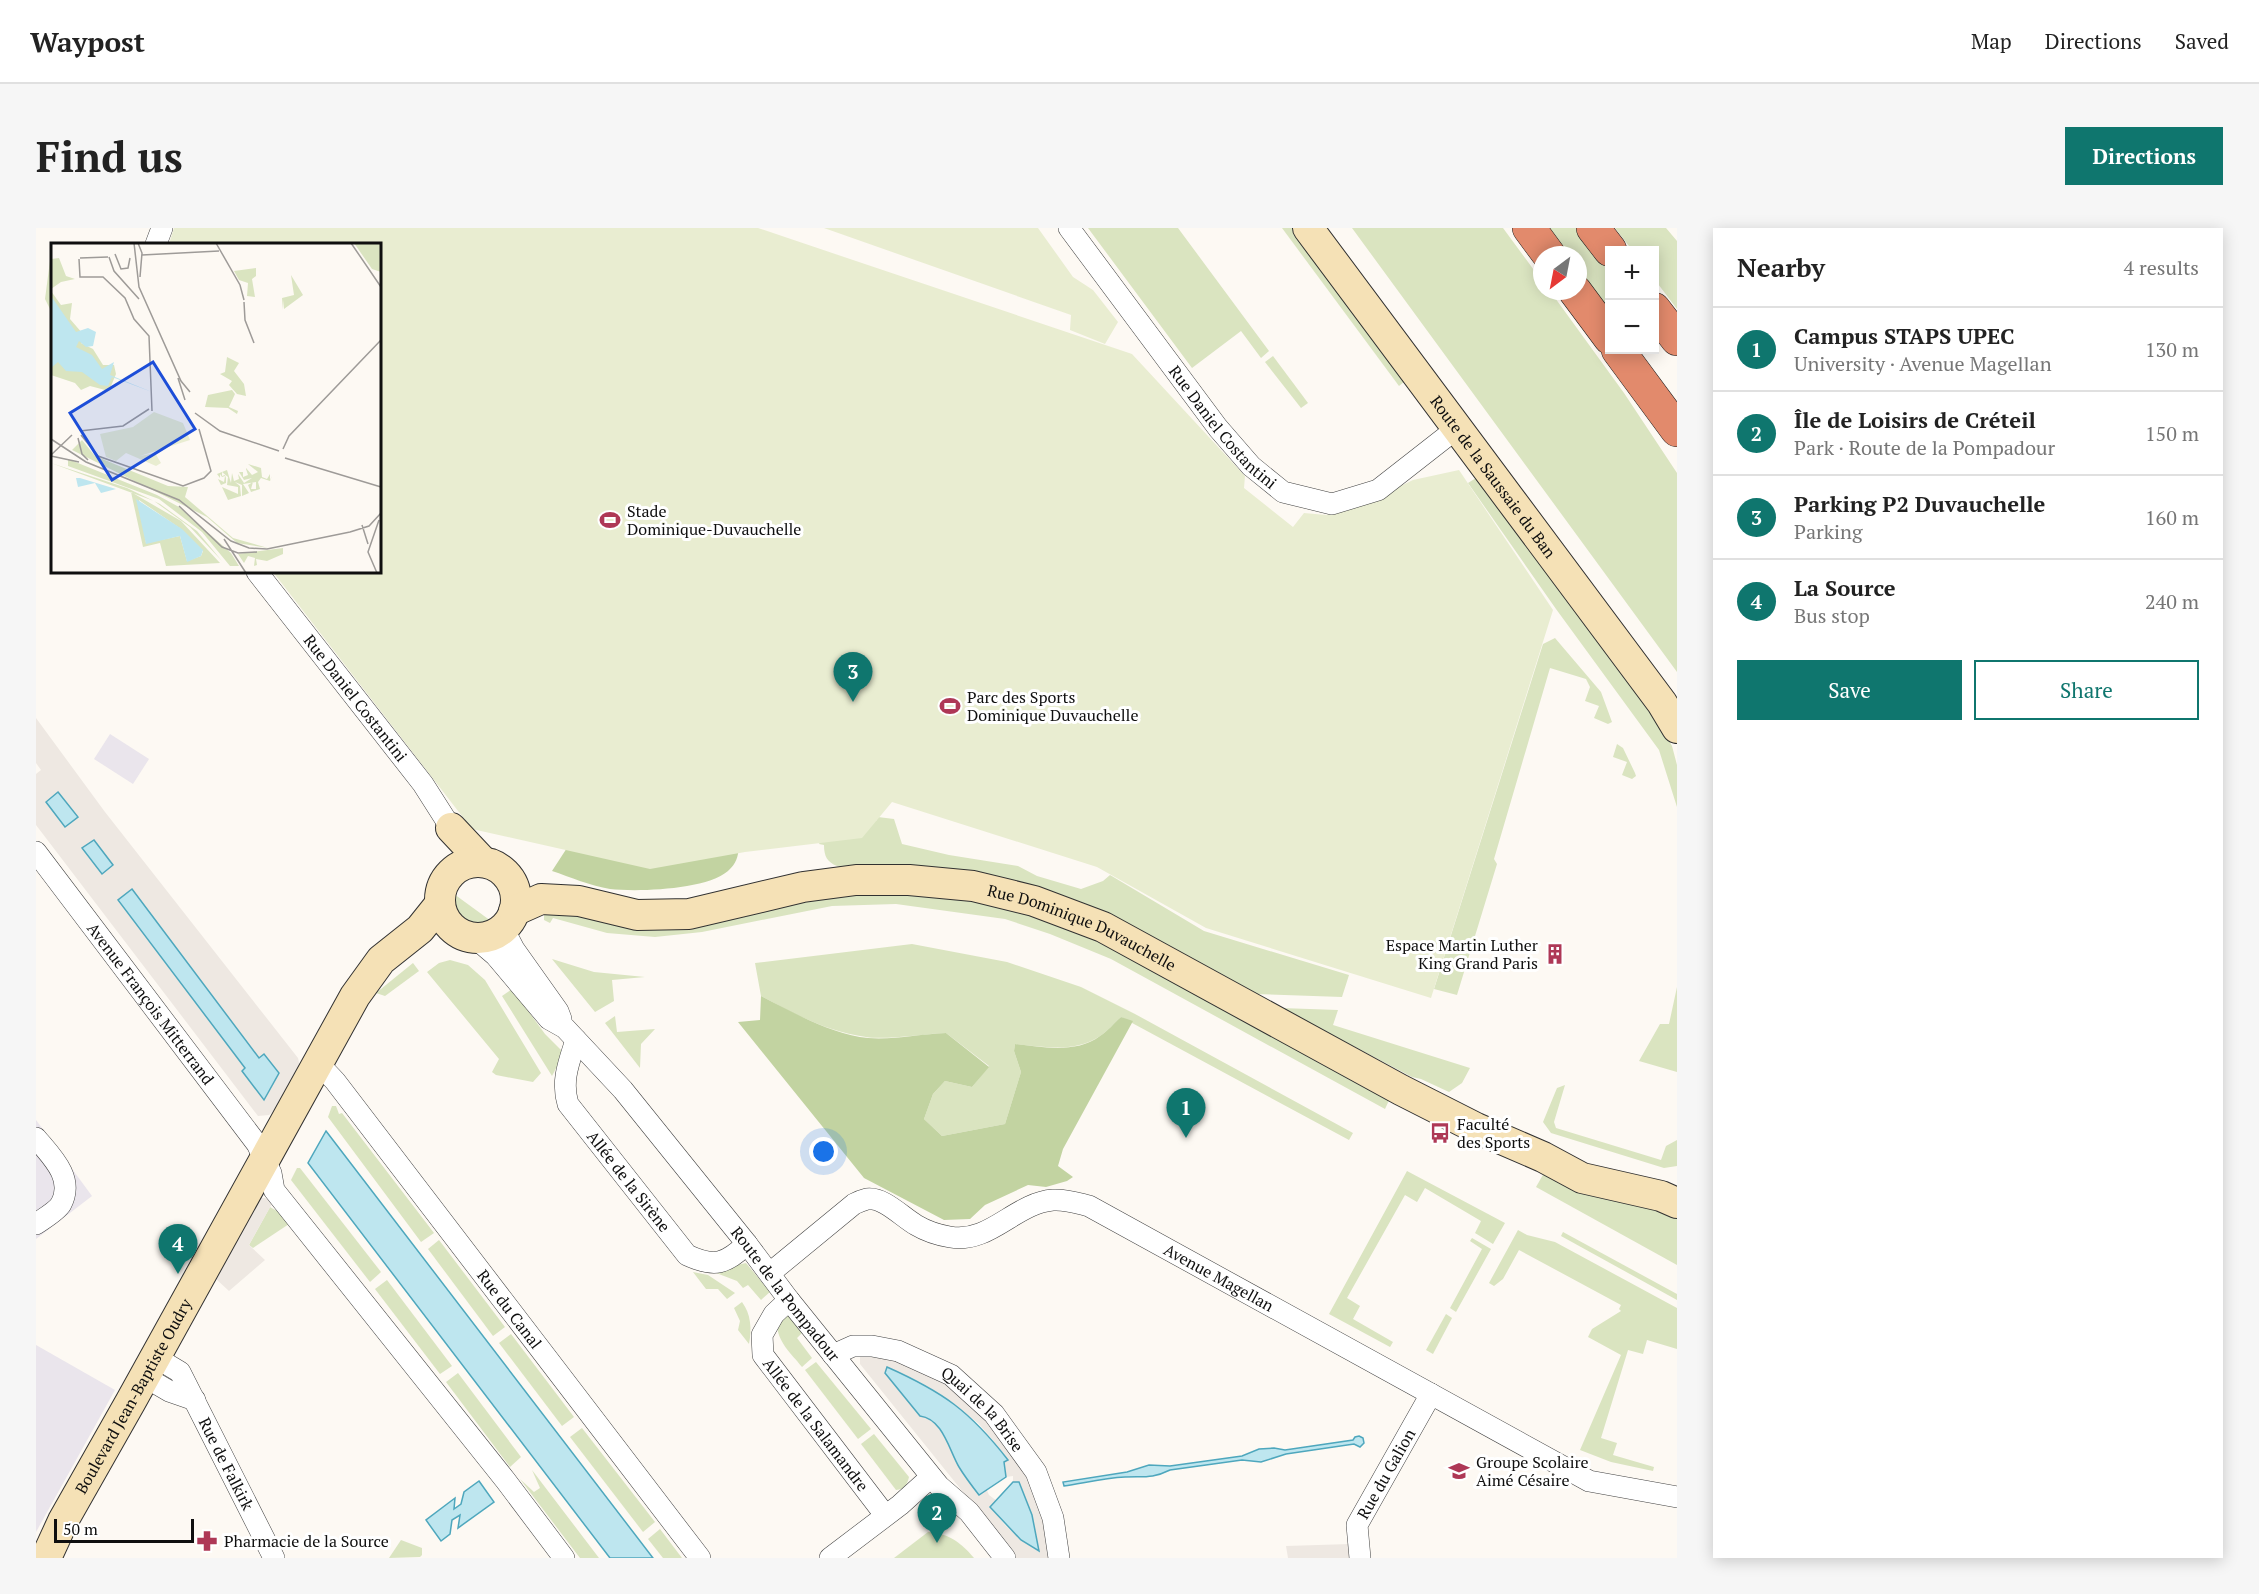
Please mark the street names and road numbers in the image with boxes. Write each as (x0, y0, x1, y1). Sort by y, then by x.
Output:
street label: Rue Daniel Costantini (1164, 361, 1282, 494)
street label: Route de la Saussaie du Ban (1425, 391, 1561, 563)
street label: Rue Daniel Costantini (299, 630, 413, 766)
street label: Rue Dominique Duvauchelle (985, 879, 1180, 976)
street label: Avenue François Mitterrand (82, 918, 219, 1089)
street label: Allée de la Sirène (582, 1126, 676, 1237)
street label: Route de la Pompadour (726, 1222, 846, 1367)
street label: Avenue Magellan (1160, 1238, 1278, 1317)
street label: Rue du Canal (472, 1265, 547, 1353)
street label: Boulevard Jean-Baptiste Oudry (70, 1294, 197, 1498)
street label: Allée de la Salamandre (758, 1353, 874, 1496)
street label: Quai de la Brise (938, 1361, 1029, 1456)
street label: Rue de Falkirk (194, 1414, 259, 1515)
street label: Rue du Galion (1352, 1424, 1420, 1523)

